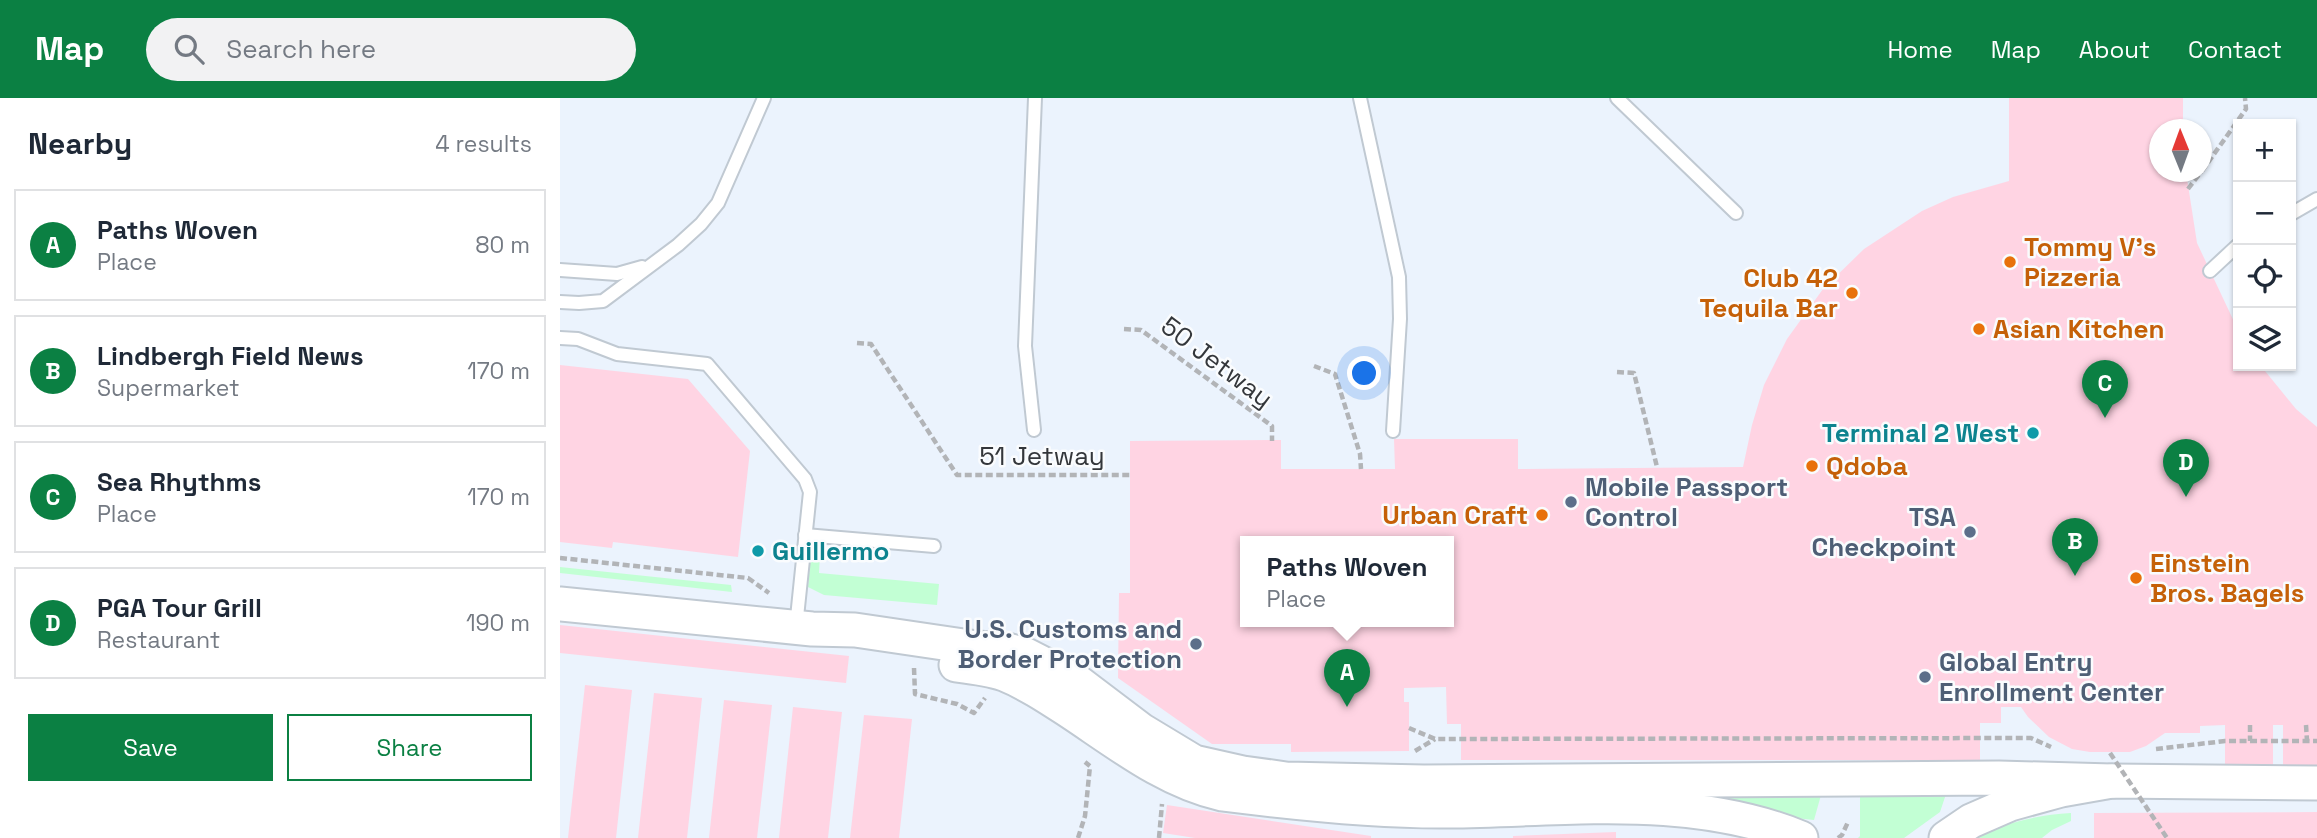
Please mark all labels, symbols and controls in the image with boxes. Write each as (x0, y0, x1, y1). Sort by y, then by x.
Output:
search box (146, 18, 636, 81)
text: Map (35, 28, 104, 70)
icon: search (170, 30, 208, 68)
text: Search here (226, 32, 376, 66)
text: Home (1887, 34, 1953, 65)
text: Map (1991, 34, 2041, 65)
text: About (2079, 34, 2150, 65)
text: Contact (2188, 34, 2282, 65)
north arrow (2149, 119, 2212, 182)
map controls (2233, 119, 2296, 371)
button: + (2233, 119, 2296, 182)
text: Nearby (28, 124, 132, 163)
text: 4 results (435, 129, 532, 159)
button: − (2233, 182, 2296, 245)
text: Paths Woven (97, 213, 258, 247)
text: A (46, 230, 60, 260)
text: 80 m (475, 230, 530, 260)
place label: Tommy V's Pizzeria (2024, 230, 2156, 294)
button: locate (2233, 245, 2296, 308)
text: Place (97, 247, 157, 277)
marker: Tommy V's Pizzeria (2002, 254, 2018, 270)
place label: Club 42 Tequila Bar (1699, 261, 1838, 325)
marker: Club 42 Tequila Bar (1844, 285, 1860, 301)
button: layers (2233, 308, 2296, 371)
street label: 50 Jetway (1154, 309, 1280, 415)
place label: Asian Kitchen (1993, 312, 2165, 346)
marker: Asian Kitchen (1971, 321, 1987, 337)
text: Lindbergh Field News (97, 339, 364, 373)
text: B (45, 356, 61, 386)
text: 170 m (467, 356, 530, 386)
your location (1347, 356, 1381, 390)
pin: C (2082, 360, 2128, 418)
text: Supermarket (97, 373, 239, 403)
place label: Terminal 2 West (1822, 416, 2019, 450)
marker: Terminal 2 West (2025, 425, 2041, 441)
street label: 51 Jetway (979, 439, 1105, 473)
pin: D (2163, 439, 2209, 497)
place label: Qdoba (1826, 449, 1908, 483)
marker: Qdoba (1804, 458, 1820, 474)
text: Sea Rhythms (97, 465, 261, 499)
place label: Mobile Passport Control (1585, 470, 1788, 534)
text: C (46, 482, 60, 512)
text: 170 m (467, 482, 530, 512)
marker: Mobile Passport Control (1563, 494, 1579, 510)
place label: Urban Craft (1382, 498, 1528, 532)
text: Place (97, 499, 157, 529)
place label: TSA Checkpoint (1811, 500, 1957, 564)
marker: Urban Craft (1534, 507, 1550, 523)
pin: B (2052, 518, 2098, 576)
marker: TSA Checkpoint (1962, 524, 1978, 540)
place label: Guillermo (772, 534, 889, 568)
popup (1240, 536, 1454, 627)
marker: Guillermo (750, 543, 766, 559)
place label: Einstein Bros. Bagels (2150, 546, 2304, 610)
text: Paths Woven (1266, 550, 1428, 584)
marker: Einstein Bros. Bagels (2128, 570, 2144, 586)
text: Place (1266, 584, 1326, 614)
text: PGA Tour Grill (97, 591, 262, 625)
text: D (45, 608, 61, 638)
text: 190 m (466, 608, 530, 638)
place label: U.S. Customs and Border Protection (958, 612, 1182, 676)
text: Restaurant (97, 625, 220, 655)
marker: U.S. Customs and Border Protection (1188, 636, 1204, 652)
place label: Global Entry Enrollment Center (1939, 645, 2164, 709)
pin: A (1324, 649, 1370, 707)
marker: Global Entry Enrollment Center (1917, 669, 1933, 685)
button: Save (28, 714, 273, 781)
button: Share (287, 714, 532, 781)

